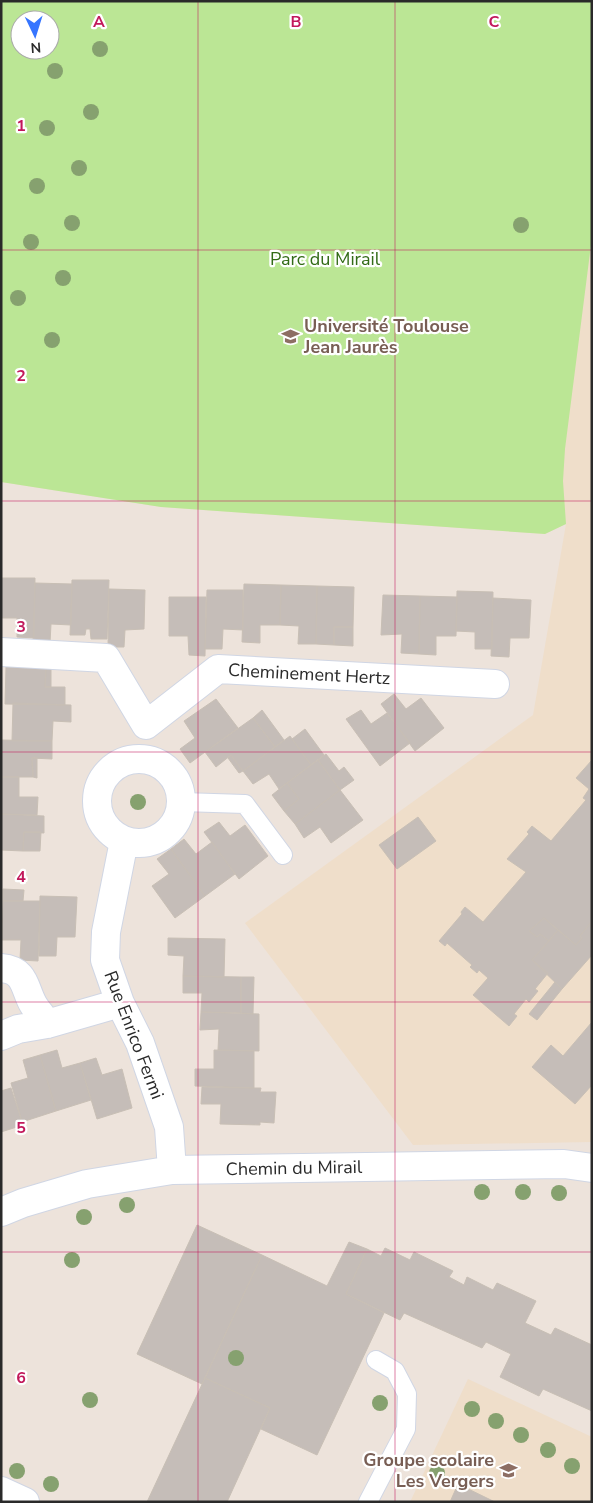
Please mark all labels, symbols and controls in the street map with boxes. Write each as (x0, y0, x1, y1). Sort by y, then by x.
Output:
north arrow (10, 10, 60, 60)
text: A (93, 11, 105, 33)
text: B (290, 11, 302, 33)
text: C (489, 11, 500, 33)
text: N (30, 38, 42, 57)
text: 1 (16, 115, 26, 137)
park label: Parc du Mirail (270, 247, 381, 271)
place label: Université Toulouse Jean Jaurès (303, 314, 469, 359)
school or university icon: Université Toulouse Jean Jaurès (280, 326, 300, 346)
text: 2 (16, 365, 26, 387)
text: 3 (16, 616, 26, 638)
street label: Cheminement Hertz (227, 658, 391, 690)
text: 4 (16, 866, 26, 888)
street label: Rue Enrico Fermi (99, 967, 169, 1103)
text: 5 (16, 1117, 26, 1139)
street label: Chemin du Mirail (226, 1155, 363, 1181)
text: 6 (16, 1367, 26, 1389)
place label: Groupe scolaire Les Vergers (363, 1448, 494, 1493)
school or university icon: Groupe scolaire Les Vergers (498, 1460, 518, 1480)

